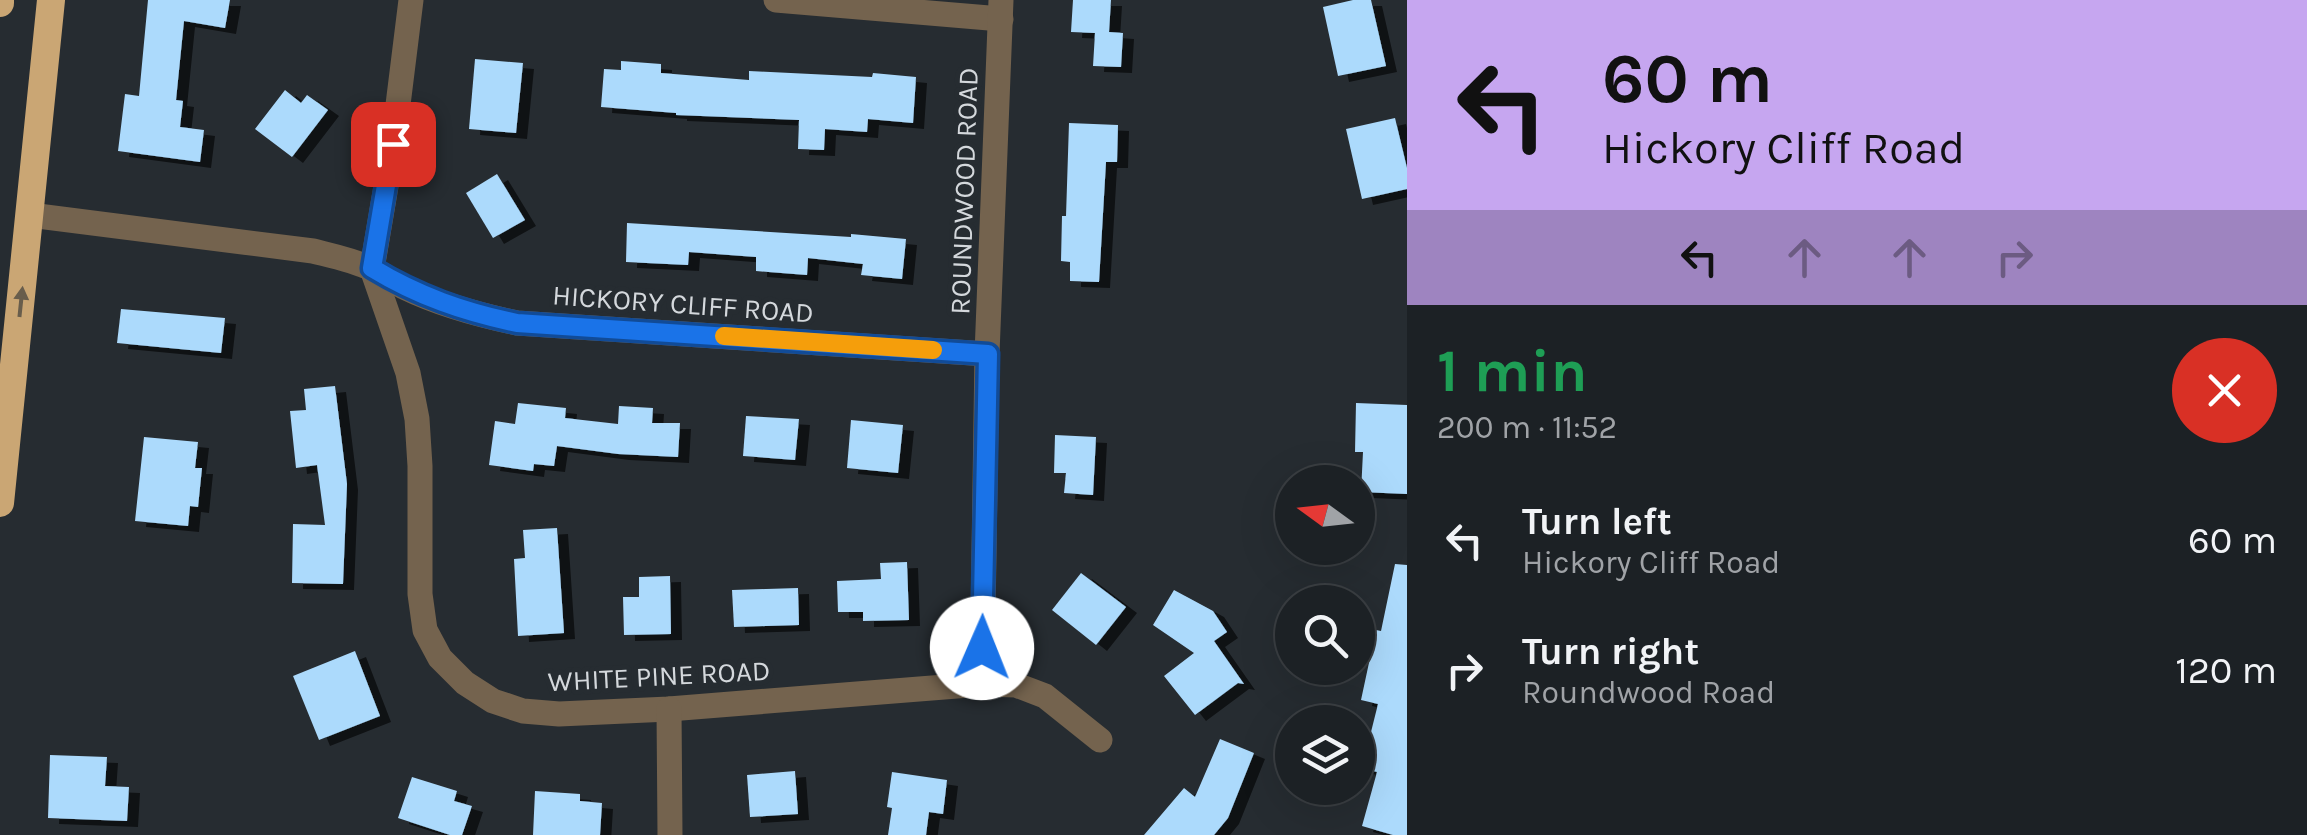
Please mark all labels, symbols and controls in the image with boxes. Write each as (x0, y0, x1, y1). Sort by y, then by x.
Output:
text: 60 m (1602, 38, 1773, 120)
icon: left (1437, 40, 1567, 170)
street label: ROUNDWOOD ROAD (943, 67, 985, 315)
pin (351, 102, 436, 187)
icon: arrive (366, 117, 421, 172)
text: Hickory Cliff Road (1602, 122, 1965, 174)
icon: left (1672, 230, 1727, 285)
icon: ahead (1777, 230, 1832, 285)
icon: ahead (1882, 230, 1937, 285)
icon: right (1987, 230, 2042, 285)
street label: HICKORY CLIFF ROAD (551, 278, 815, 330)
one-way arrow (13, 286, 29, 317)
text: 1 min (1437, 336, 1588, 406)
button: close (2172, 338, 2277, 443)
text: 200 m · 11:52 (1437, 409, 1617, 446)
north arrow (1275, 465, 1375, 565)
map controls (1275, 465, 1375, 805)
text: Turn left (1522, 499, 1672, 544)
icon: left (1437, 513, 1492, 568)
text: 60 m (2188, 518, 2277, 563)
text: Hickory Cliff Road (1522, 544, 1780, 581)
button: search (1275, 585, 1375, 685)
position arrow (930, 596, 1034, 700)
text: Turn right (1522, 629, 1699, 674)
icon: right (1437, 643, 1492, 698)
text: 120 m (2175, 648, 2277, 693)
street label: WHITE PINE ROAD (547, 654, 771, 698)
text: Roundwood Road (1522, 674, 1775, 711)
button: layers (1275, 705, 1375, 805)

